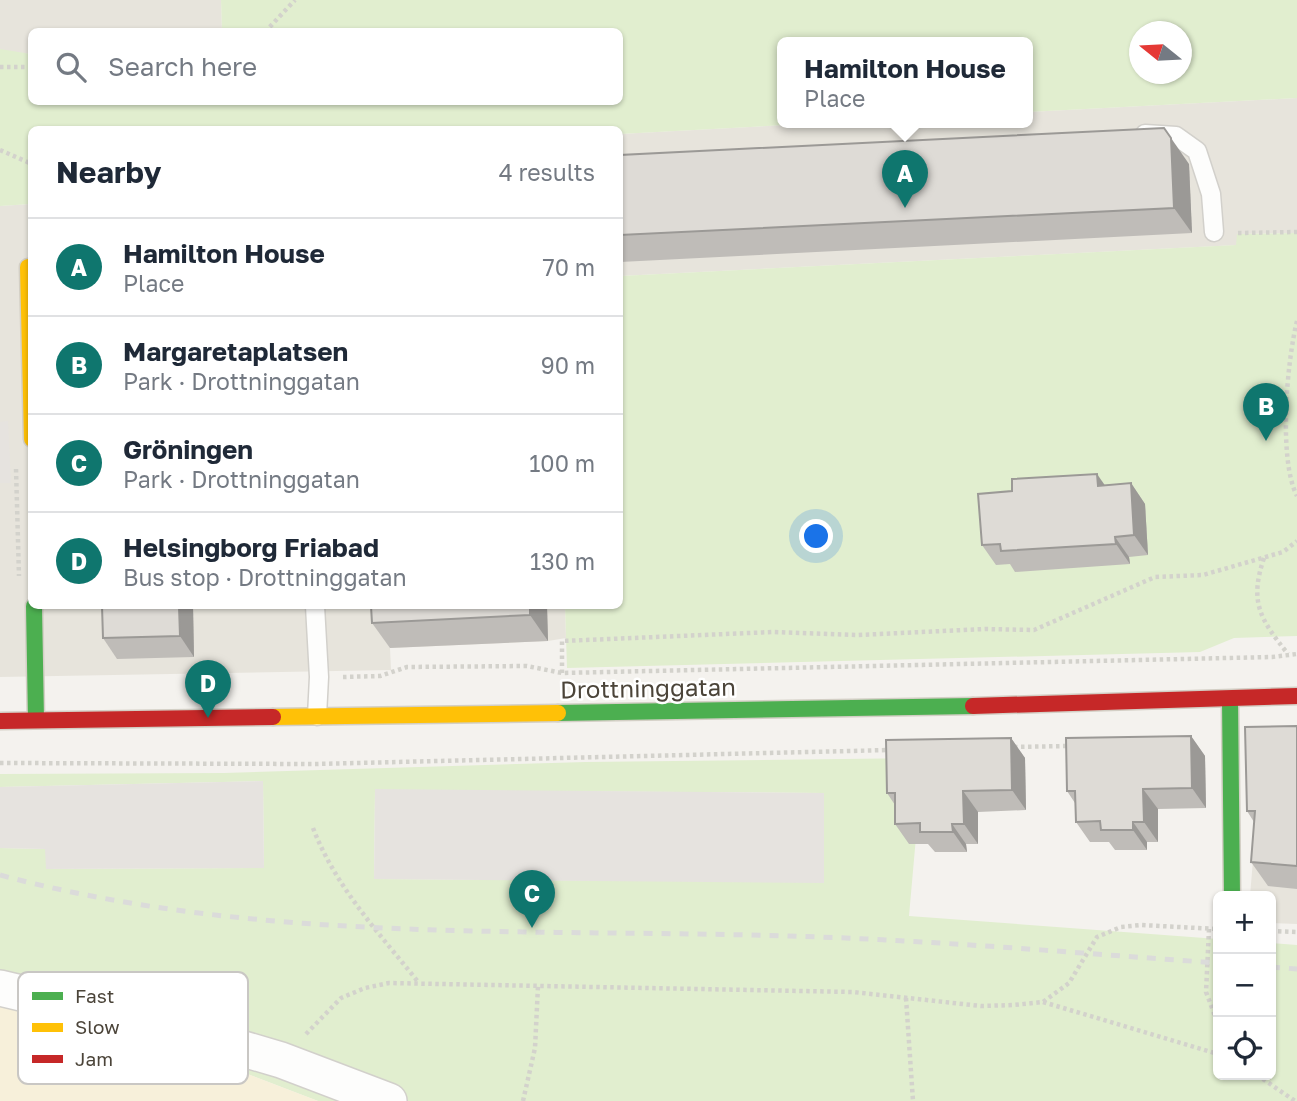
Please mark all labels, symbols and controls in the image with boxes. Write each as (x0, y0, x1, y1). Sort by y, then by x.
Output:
north arrow (1129, 21, 1192, 84)
search box (28, 28, 623, 105)
popup (777, 37, 1033, 128)
icon: search (52, 48, 90, 86)
text: Search here (108, 51, 257, 82)
text: Hamilton House (804, 53, 1006, 84)
text: Place (804, 84, 865, 112)
pin: A (882, 150, 928, 208)
text: Nearby (56, 154, 161, 190)
text: 4 results (499, 158, 595, 186)
text: Hamilton House (123, 238, 325, 269)
text: A (71, 253, 87, 281)
text: 70 m (542, 253, 595, 281)
text: Place (123, 269, 184, 297)
text: Margaretaplatsen (123, 336, 348, 367)
text: B (71, 351, 87, 379)
text: 90 m (541, 351, 595, 379)
text: Park · Drottninggatan (123, 367, 360, 395)
pin: B (1243, 383, 1289, 441)
text: Gröningen (123, 434, 253, 465)
text: C (71, 449, 87, 477)
text: 100 m (529, 449, 595, 477)
text: Park · Drottninggatan (123, 465, 360, 493)
your location (799, 519, 833, 553)
text: Helsingborg Friabad (123, 532, 379, 563)
text: D (71, 547, 87, 575)
text: 130 m (530, 547, 595, 575)
text: Bus stop · Drottninggatan (123, 563, 407, 591)
pin: D (185, 660, 231, 718)
street label: Drottninggatan (560, 671, 736, 704)
pin: C (509, 870, 555, 928)
map controls (1213, 891, 1276, 1080)
button: + (1213, 891, 1276, 954)
button: − (1213, 954, 1276, 1017)
legend (18, 972, 248, 1084)
text: Fast (75, 984, 114, 1007)
text: Slow (75, 1015, 120, 1038)
button: locate (1213, 1017, 1276, 1080)
text: Jam (75, 1047, 113, 1070)

